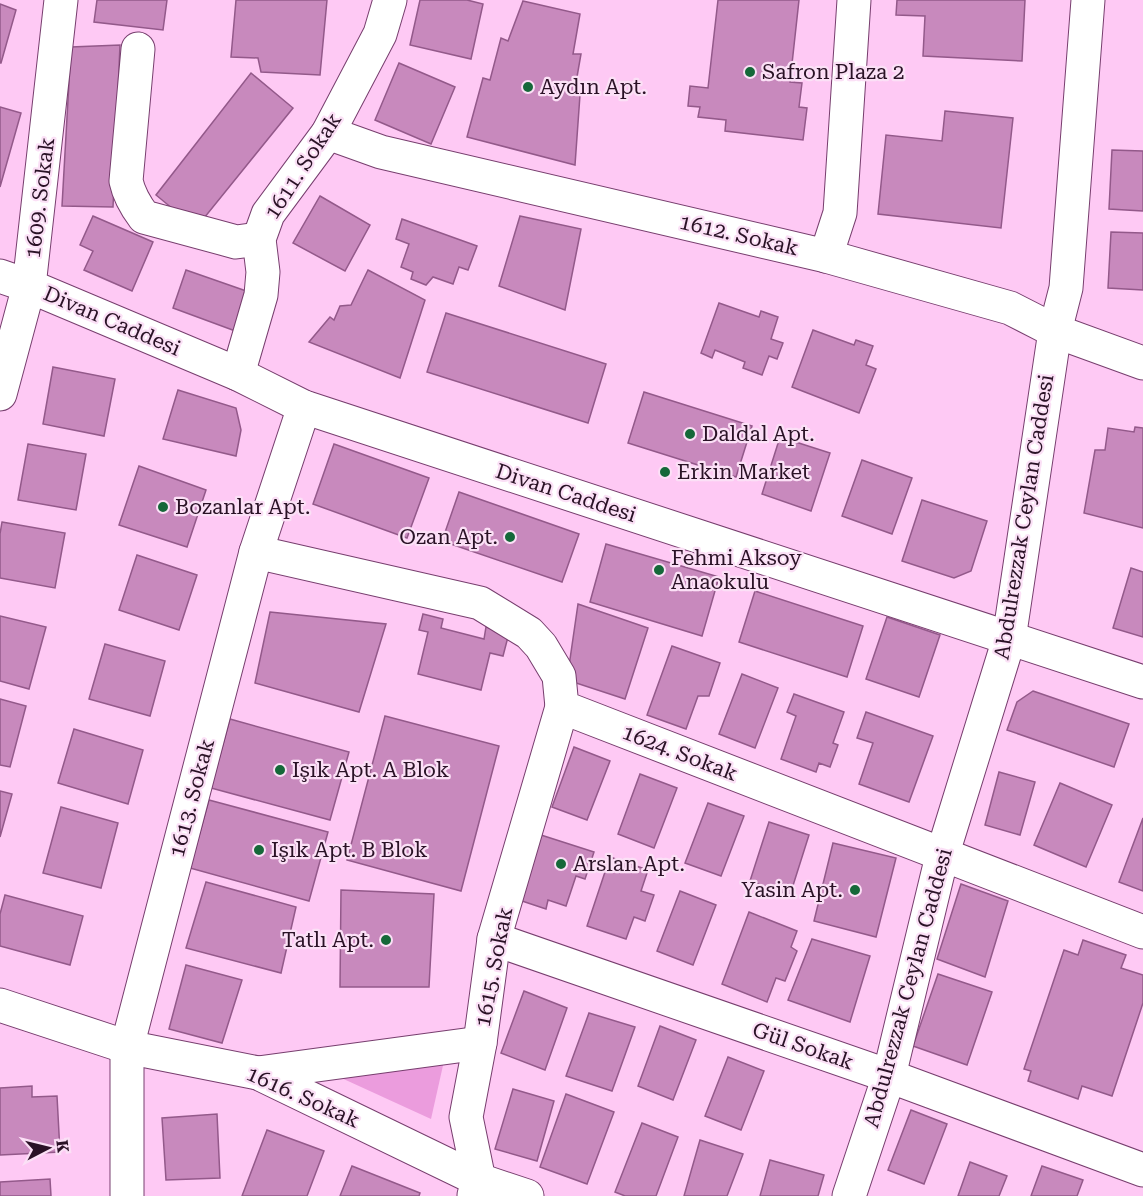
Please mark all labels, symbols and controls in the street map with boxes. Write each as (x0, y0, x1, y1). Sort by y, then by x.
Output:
place label: Safron Plaza 2 (762, 60, 904, 84)
marker: Safron Plaza 2 (743, 65, 757, 79)
place label: Aydın Apt. (540, 75, 647, 99)
marker: Aydın Apt. (521, 80, 535, 94)
street label: 1611. Sokak (260, 109, 346, 223)
street label: 1609. Sokak (21, 136, 59, 260)
street label: 1612. Sokak (677, 210, 801, 260)
street label: Divan Caddesi (40, 281, 184, 361)
street label: Abdulrezzak Ceylan Caddesi (990, 372, 1058, 661)
place label: Daldal Apt. (702, 422, 815, 446)
marker: Daldal Apt. (683, 427, 697, 441)
street label: Divan Caddesi (493, 459, 640, 527)
place label: Erkin Market (677, 460, 810, 484)
marker: Erkin Market (658, 465, 672, 479)
place label: Bozanlar Apt. (175, 495, 310, 519)
marker: Bozanlar Apt. (156, 500, 170, 514)
place label: Ozan Apt. (399, 525, 498, 549)
marker: Ozan Apt. (503, 530, 517, 544)
place label: Fehmi Aksoy Anaokulu (671, 546, 802, 594)
marker: Fehmi Aksoy Anaokulu (652, 563, 666, 577)
street label: 1624. Sokak (619, 720, 741, 786)
street label: 1613. Sokak (165, 736, 219, 860)
place label: Işık Apt. A Blok (292, 758, 449, 782)
marker: Işık Apt. A Blok (273, 763, 287, 777)
place label: Işık Apt. B Blok (271, 838, 428, 862)
marker: Işık Apt. B Blok (252, 843, 266, 857)
street label: Abdulrezzak Ceylan Caddesi (859, 845, 957, 1130)
place label: Arslan Apt. (573, 852, 685, 876)
marker: Arslan Apt. (554, 857, 568, 871)
place label: Yasin Apt. (741, 878, 843, 902)
marker: Yasin Apt. (848, 883, 862, 897)
street label: 1615. Sokak (471, 905, 517, 1029)
place label: Tatlı Apt. (282, 928, 374, 952)
marker: Tatlı Apt. (379, 933, 393, 947)
street label: Gül Sokak (749, 1018, 857, 1074)
street label: 1616. Sokak (243, 1061, 363, 1133)
north arrow (18, 1118, 78, 1178)
text: K (52, 1139, 73, 1154)

